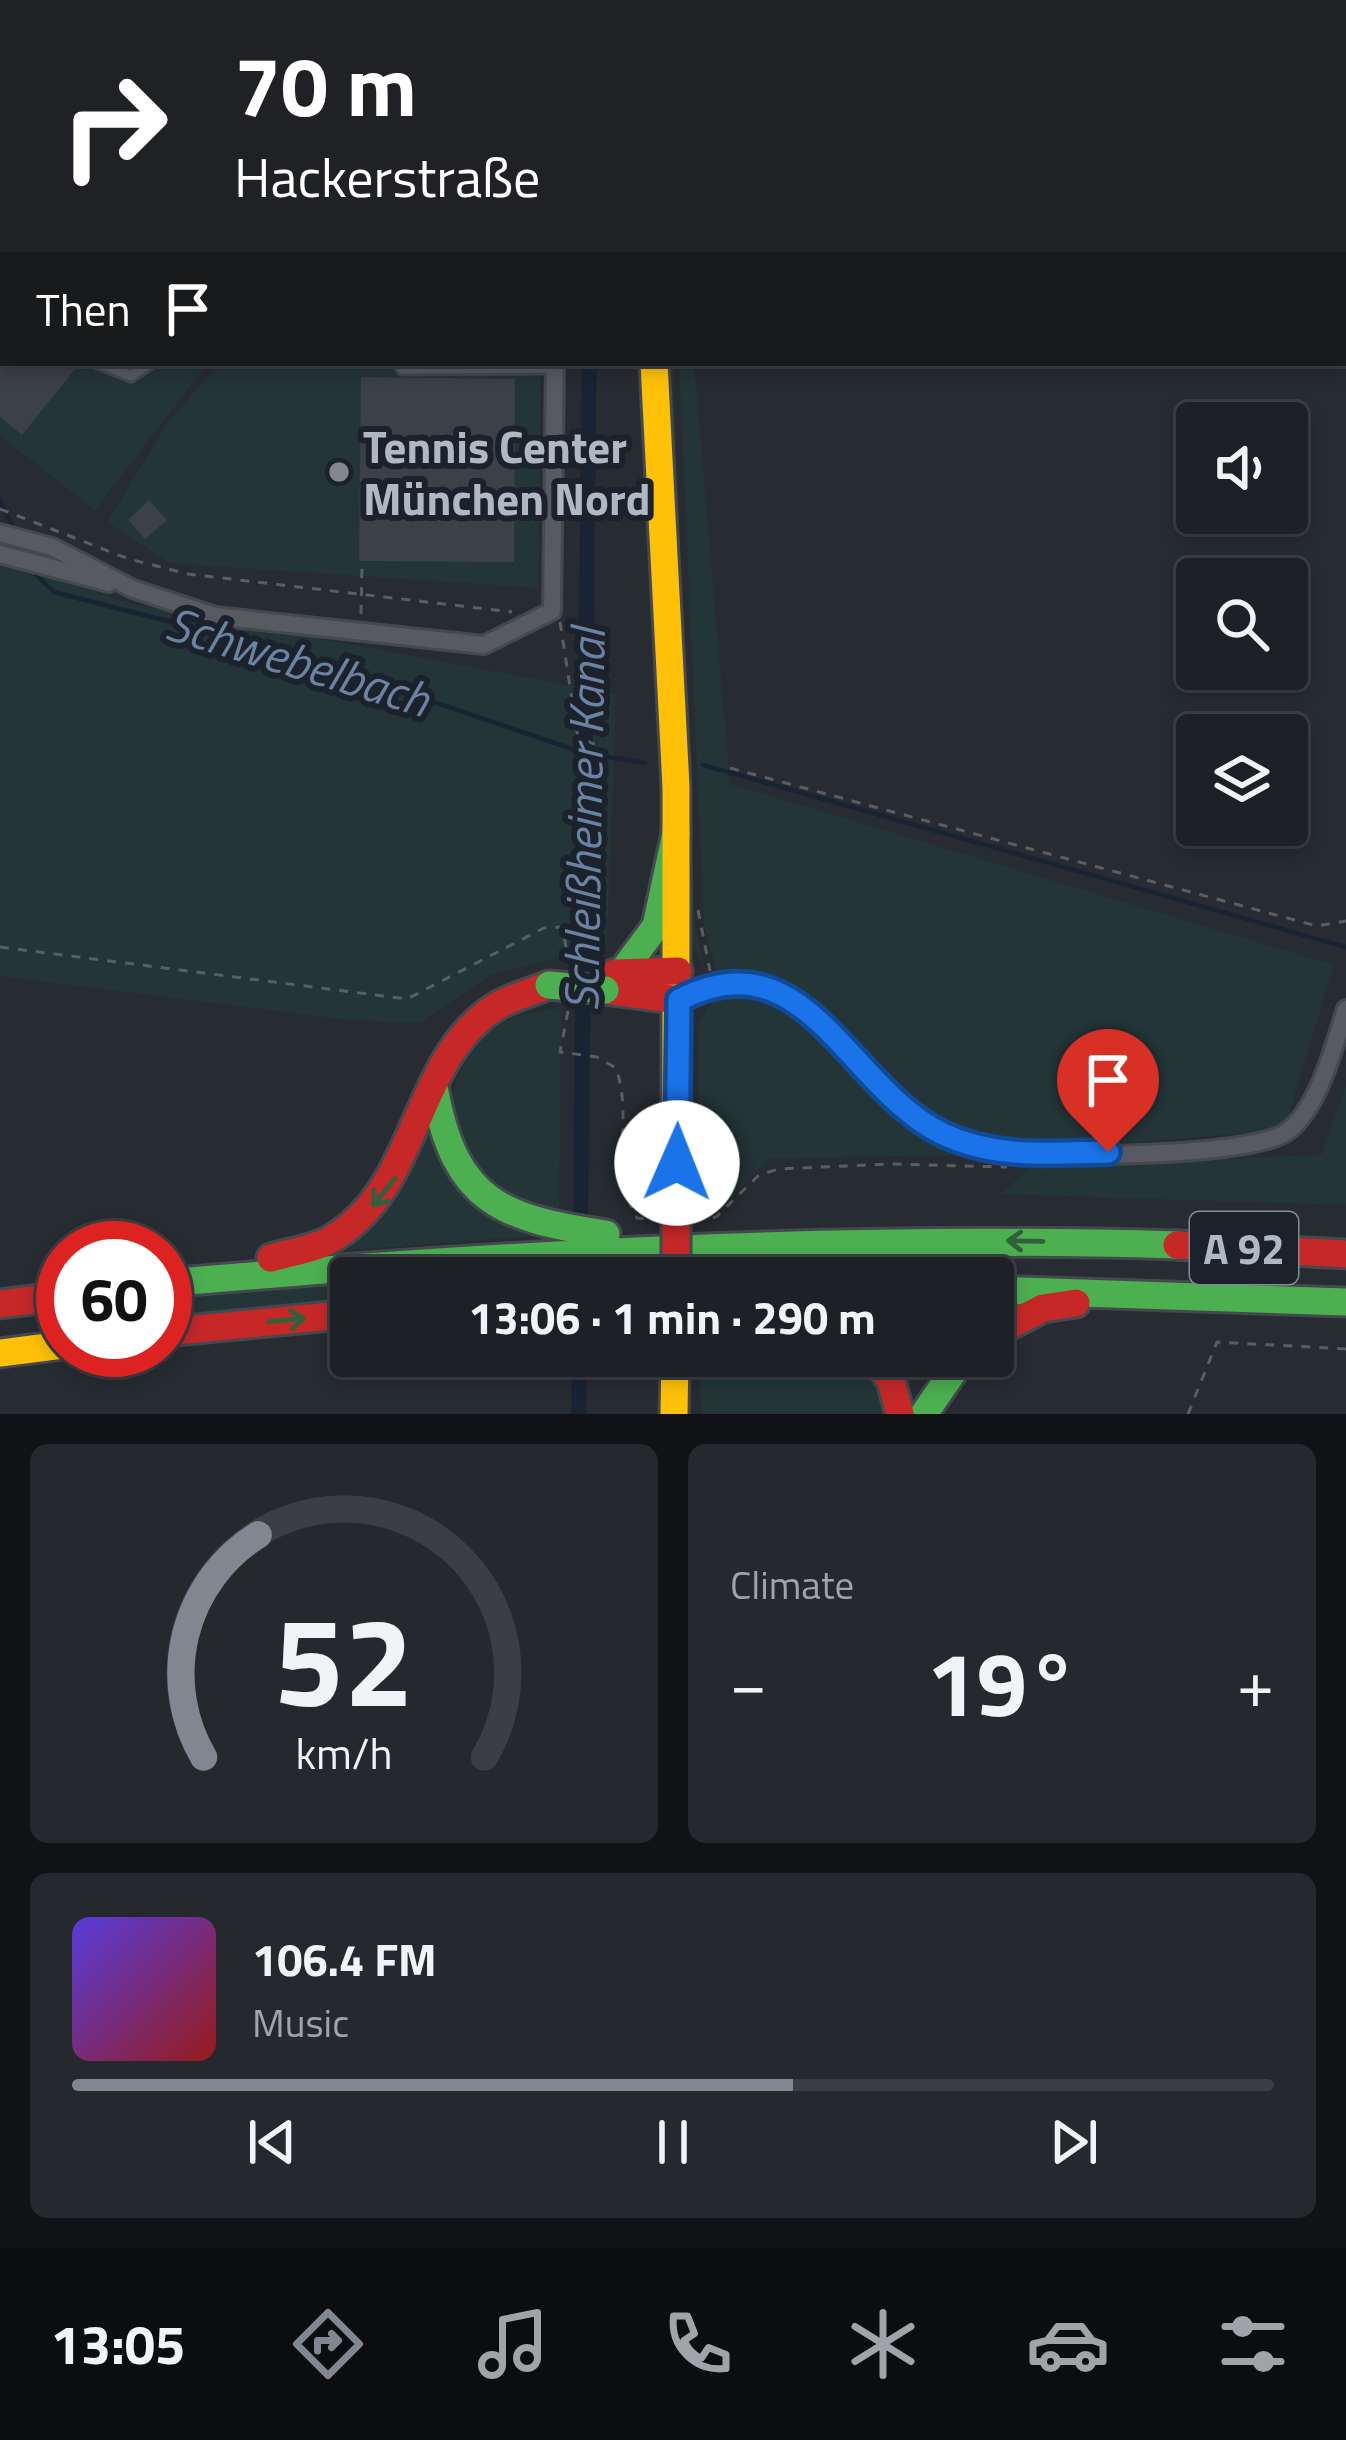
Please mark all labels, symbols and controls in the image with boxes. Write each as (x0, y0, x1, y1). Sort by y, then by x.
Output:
text: 70 m (234, 21, 417, 149)
icon: right (36, 48, 192, 204)
text: Hackerstraße (234, 136, 540, 218)
text: Then (36, 275, 131, 343)
icon: arrive (155, 276, 221, 342)
map controls (1176, 402, 1308, 846)
button: sound (1176, 402, 1308, 534)
place label: Tennis Center München Nord (363, 412, 650, 532)
marker: Tennis Center München Nord (326, 459, 352, 485)
button: search (1176, 558, 1308, 690)
water label: Schwebelbach (157, 586, 440, 736)
water label: Schleißheimer Kanal (544, 623, 624, 1012)
button: layers (1176, 714, 1308, 846)
pin (1057, 1029, 1159, 1152)
icon: arrive (1075, 1047, 1141, 1113)
position arrow (614, 1100, 740, 1226)
one-way arrow (370, 1176, 398, 1207)
road number: A 92 (1190, 1212, 1298, 1284)
speed limit sign: 60 (36, 1221, 192, 1377)
one-way arrow (1006, 1230, 1045, 1253)
text: 13:06 · 1 min · 290 m (468, 1283, 876, 1351)
one-way arrow (267, 1308, 306, 1331)
text: Climate (730, 1555, 854, 1614)
text: 52 (274, 1565, 414, 1754)
text: 19° (926, 1614, 1078, 1751)
text: − (730, 1632, 767, 1733)
text: + (1237, 1632, 1274, 1733)
text: km/h (295, 1719, 393, 1785)
text: 106.4 FM (252, 1925, 437, 1993)
text: Music (252, 1993, 349, 2052)
icon: previous (239, 2109, 305, 2175)
icon: pause (640, 2109, 706, 2175)
icon: next (1041, 2109, 1107, 2175)
icon: directions (286, 2302, 370, 2386)
icon: music (471, 2302, 555, 2386)
icon: phone (656, 2302, 740, 2386)
icon: climate (841, 2302, 925, 2386)
icon: car (1026, 2302, 1110, 2386)
icon: filters (1211, 2302, 1295, 2386)
text: 13:05 (51, 2303, 185, 2385)

